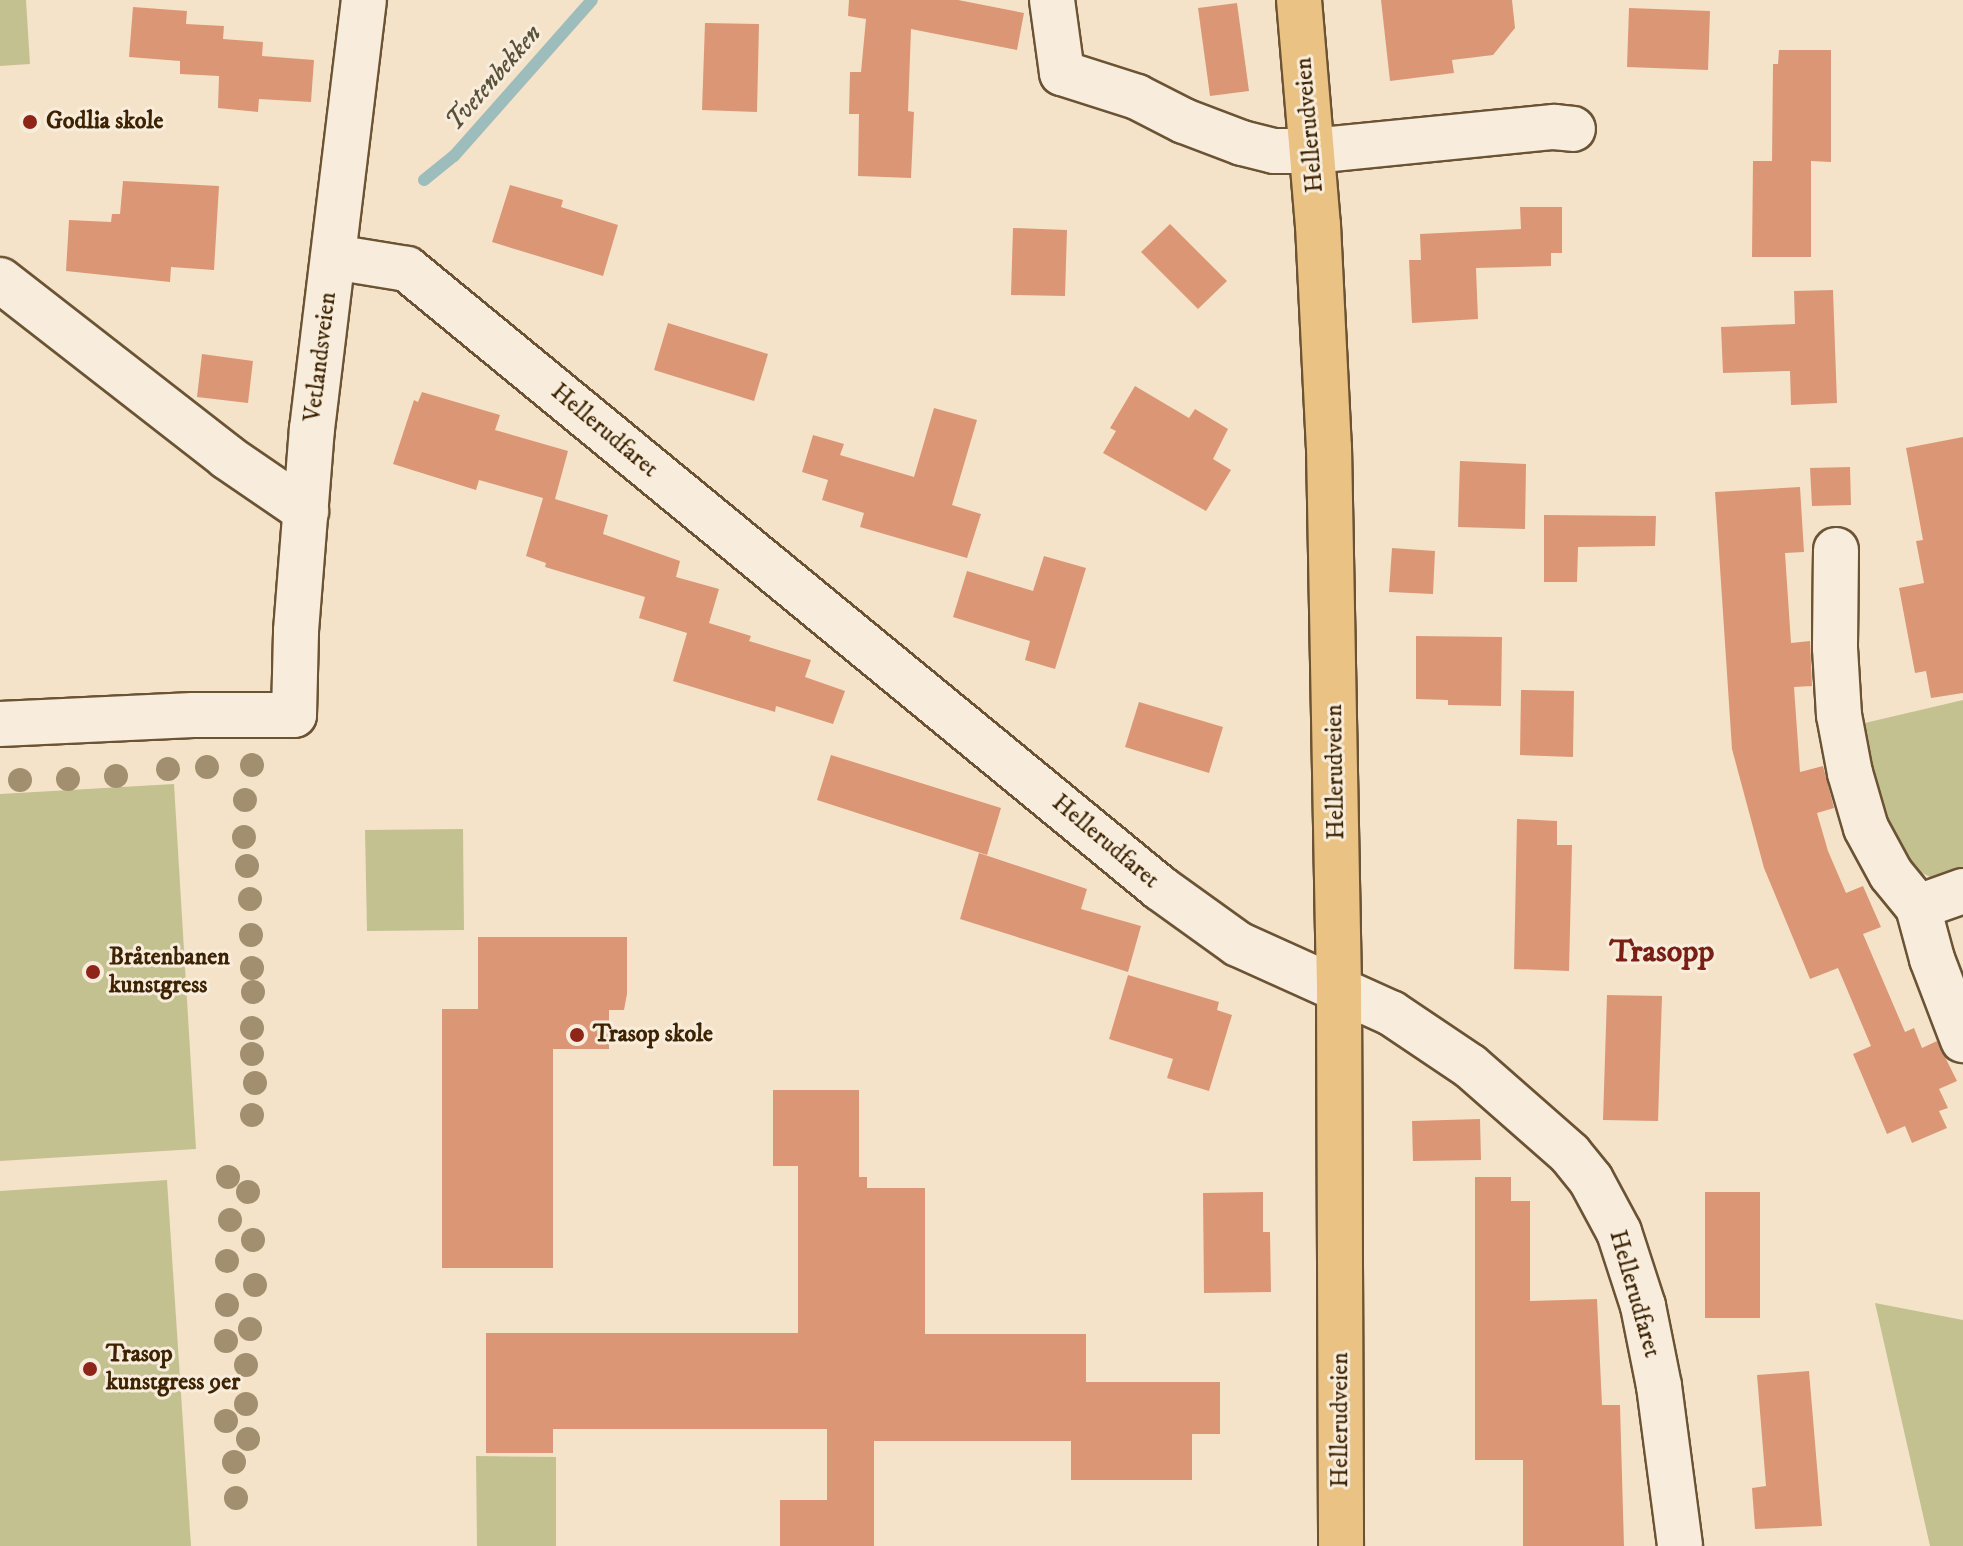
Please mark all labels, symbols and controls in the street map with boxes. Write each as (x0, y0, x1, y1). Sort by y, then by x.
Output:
water label: Tvetenbekken (439, 19, 549, 137)
street label: Hellerudveien (1290, 56, 1330, 194)
place label: Godlia skole (46, 108, 163, 136)
marker: Godlia skole (21, 113, 39, 131)
street label: Vetlandsveien (299, 290, 343, 424)
street label: Hellerudfaret (545, 378, 663, 484)
street label: Hellerudveien (1320, 704, 1352, 840)
street label: Hellerudfaret (1046, 789, 1164, 895)
district label: Trasopp (1610, 933, 1714, 971)
place label: Bråtenbanen kunstgress (109, 944, 230, 1000)
marker: Bråtenbanen kunstgress (84, 963, 102, 981)
place label: Trasop skole (593, 1021, 713, 1049)
marker: Trasop skole (568, 1026, 586, 1044)
street label: Hellerudfaret (1602, 1227, 1666, 1361)
place label: Trasop kunstgress 9er (106, 1341, 240, 1397)
street label: Hellerudveien (1327, 1352, 1355, 1488)
marker: Trasop kunstgress 9er (81, 1360, 99, 1378)

